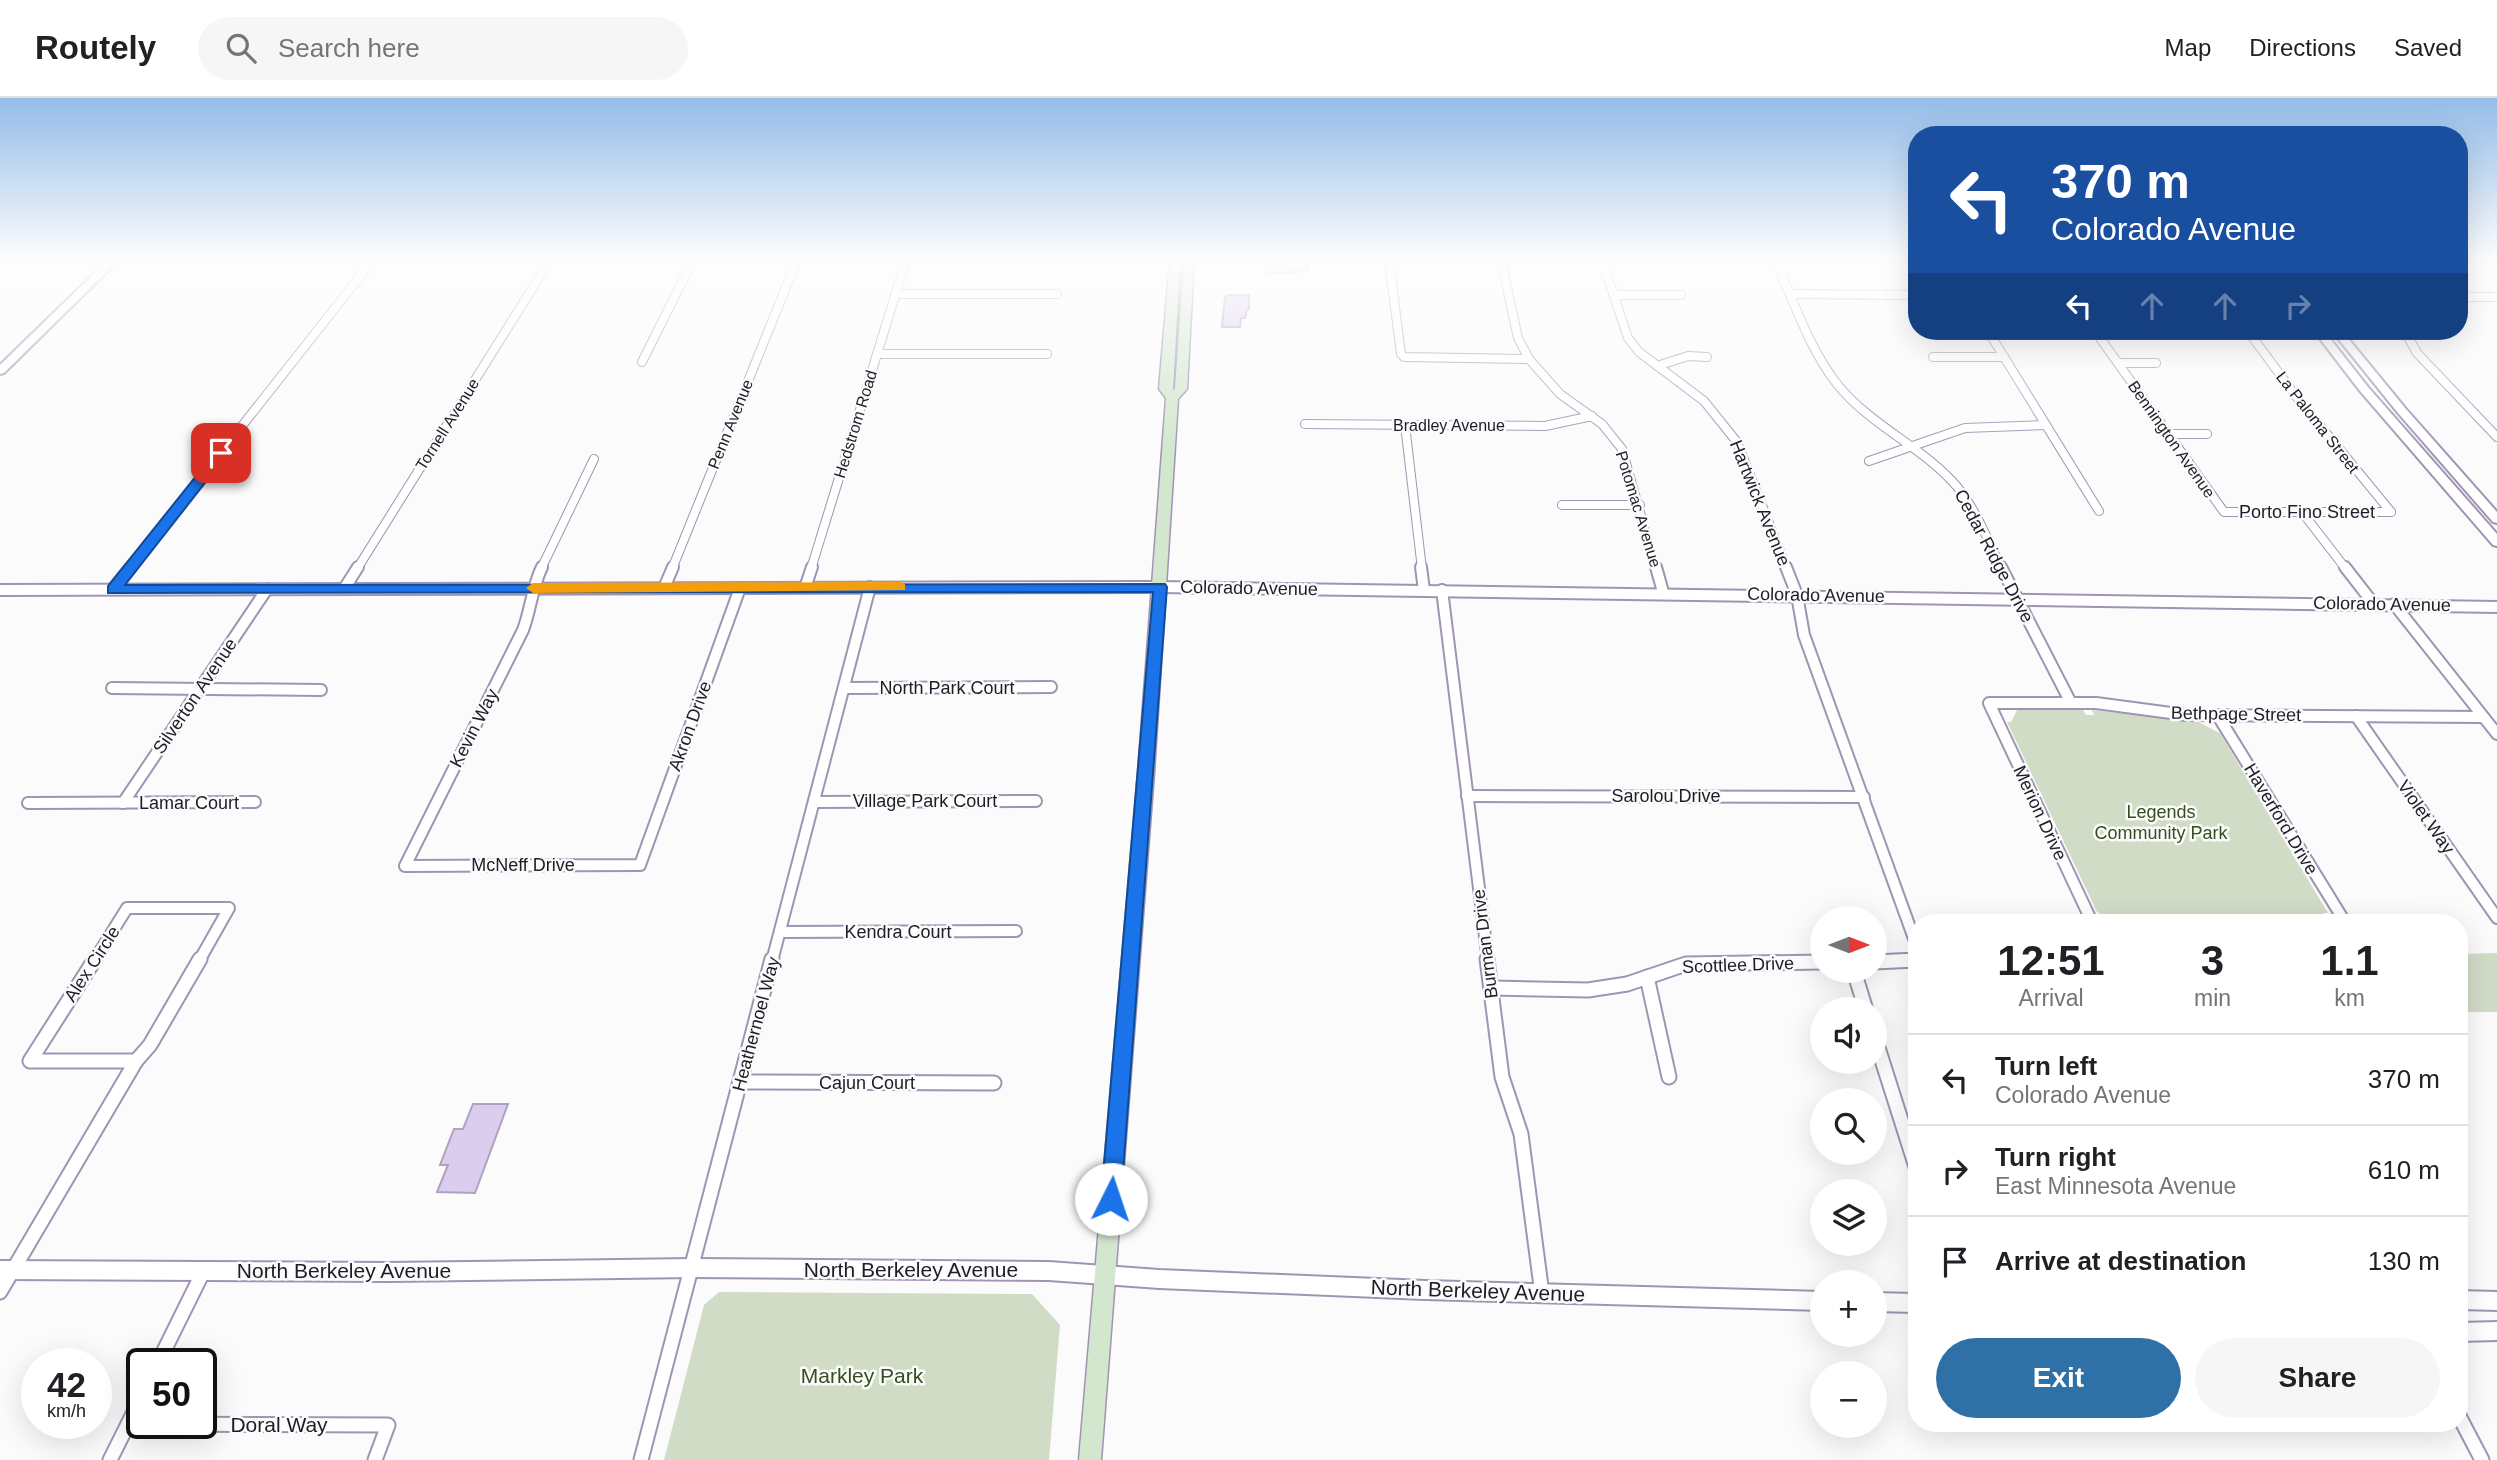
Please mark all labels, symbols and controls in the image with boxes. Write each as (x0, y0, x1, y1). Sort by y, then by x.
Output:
search box (198, 17, 688, 80)
text: Routely (35, 29, 156, 66)
icon: search (222, 29, 260, 67)
text: Search here (278, 33, 420, 63)
text: Map (2165, 34, 2211, 61)
text: Directions (2249, 34, 2356, 61)
text: Saved (2394, 34, 2462, 61)
icon: left (1936, 154, 2027, 245)
text: 370 m (2051, 154, 2190, 208)
text: Colorado Avenue (2051, 211, 2296, 247)
icon: left (2060, 287, 2098, 325)
icon: ahead (2133, 287, 2171, 325)
icon: ahead (2206, 287, 2244, 325)
icon: right (2279, 287, 2317, 325)
street label: Hedstrom Road (831, 368, 880, 480)
street label: La Paloma Street (2273, 368, 2363, 477)
street label: Tornell Avenue (412, 375, 482, 473)
street label: Penn Avenue (705, 377, 756, 471)
street label: Bennington Avenue (2125, 378, 2218, 501)
street label: Bradley Avenue (1393, 417, 1505, 434)
pin (191, 423, 251, 483)
icon: arrive (202, 434, 240, 472)
street label: Hartwick Avenue (1726, 437, 1794, 569)
street label: Potomac Avenue (1613, 449, 1664, 569)
street label: Cedar Ridge Drive (1950, 486, 2038, 626)
street label: Porto Fino Street (2239, 502, 2375, 522)
street label: Colorado Avenue (1180, 577, 1318, 599)
street label: Colorado Avenue (1747, 584, 1885, 606)
street label: Colorado Avenue (2313, 593, 2451, 615)
street label: Silverton Avenue (149, 635, 241, 757)
street label: Akron Drive (665, 678, 715, 774)
street label: North Park Court (879, 678, 1015, 698)
street label: Kevin Way (446, 685, 502, 771)
street label: Bethpage Street (2171, 703, 2301, 725)
street label: Haverford Drive (2240, 760, 2322, 878)
street label: Merion Drive (2009, 763, 2071, 863)
street label: Violet Way (2393, 776, 2459, 858)
street label: Sarolou Drive (1611, 786, 1721, 806)
street label: Village Park Court (853, 791, 997, 811)
street label: Lamar Court (139, 793, 239, 813)
park label: Legends Community Park (2094, 802, 2229, 843)
street label: McNeff Drive (471, 855, 575, 875)
street label: Burman Drive (1468, 888, 1502, 1000)
north arrow (1810, 906, 1886, 984)
map controls (1810, 906, 1887, 1438)
street label: Alex Circle (60, 922, 124, 1006)
street label: Kendra Court (844, 922, 952, 942)
text: 12:51 (1997, 937, 2105, 984)
text: 3 (2201, 937, 2224, 984)
text: 1.1 (2320, 937, 2379, 984)
street label: Scottlee Drive (1682, 953, 1794, 977)
street label: Heathernoel Way (728, 955, 784, 1093)
text: Arrival (2018, 985, 2084, 1011)
text: min (2194, 985, 2231, 1011)
text: km (2334, 985, 2365, 1011)
button: sound (1810, 997, 1887, 1074)
text: Turn left (1995, 1051, 2097, 1081)
icon: left (1936, 1061, 1974, 1099)
text: 370 m (2368, 1064, 2440, 1094)
street label: Cajun Court (819, 1073, 915, 1093)
text: Colorado Avenue (1995, 1082, 2171, 1108)
button: search (1810, 1088, 1887, 1165)
text: Turn right (1995, 1142, 2116, 1172)
icon: right (1936, 1152, 1974, 1190)
text: 610 m (2368, 1155, 2440, 1185)
position arrow (1074, 1162, 1148, 1236)
text: East Minnesota Avenue (1995, 1173, 2236, 1199)
button: layers (1810, 1179, 1887, 1256)
icon: arrive (1936, 1243, 1974, 1281)
text: Arrive at destination (1995, 1246, 2246, 1276)
text: 130 m (2368, 1246, 2440, 1276)
street label: North Berkeley Avenue (804, 1258, 1018, 1281)
street label: North Berkeley Avenue (237, 1259, 451, 1282)
button: + (1810, 1270, 1887, 1347)
street label: North Berkeley Avenue (1370, 1275, 1586, 1306)
button: Exit (1936, 1338, 2181, 1418)
button: Share (2195, 1338, 2440, 1418)
speed limit sign: 50 (126, 1348, 217, 1439)
button: − (1810, 1361, 1887, 1438)
park label: Markley Park (801, 1364, 924, 1387)
text: 42 (47, 1365, 86, 1404)
text: km/h (47, 1401, 86, 1421)
street label: Doral Way (230, 1413, 328, 1436)

